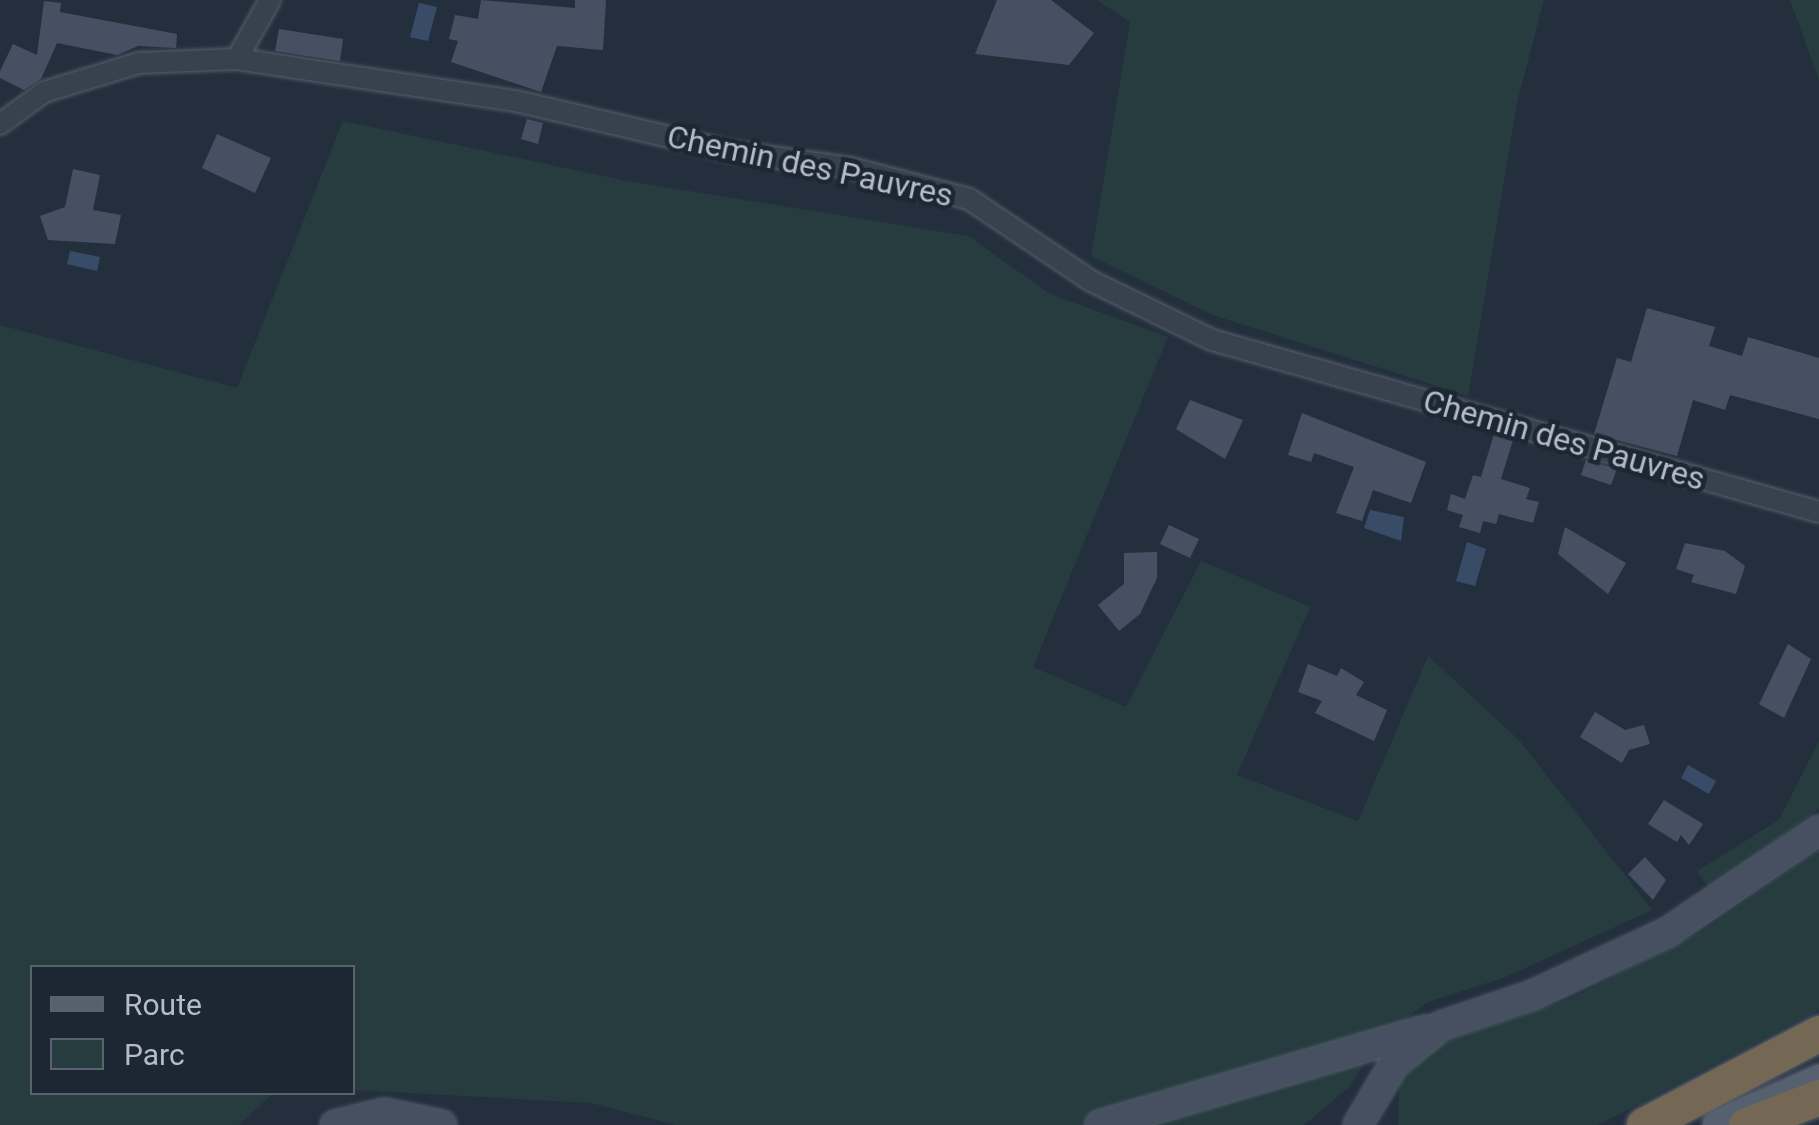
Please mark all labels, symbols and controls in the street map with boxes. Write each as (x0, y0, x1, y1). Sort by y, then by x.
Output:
street label: Chemin des Pauvres (664, 117, 956, 215)
street label: Chemin des Pauvres (1419, 381, 1709, 499)
legend (30, 965, 355, 1095)
text: Route (124, 987, 202, 1022)
text: Parc (124, 1037, 185, 1072)

